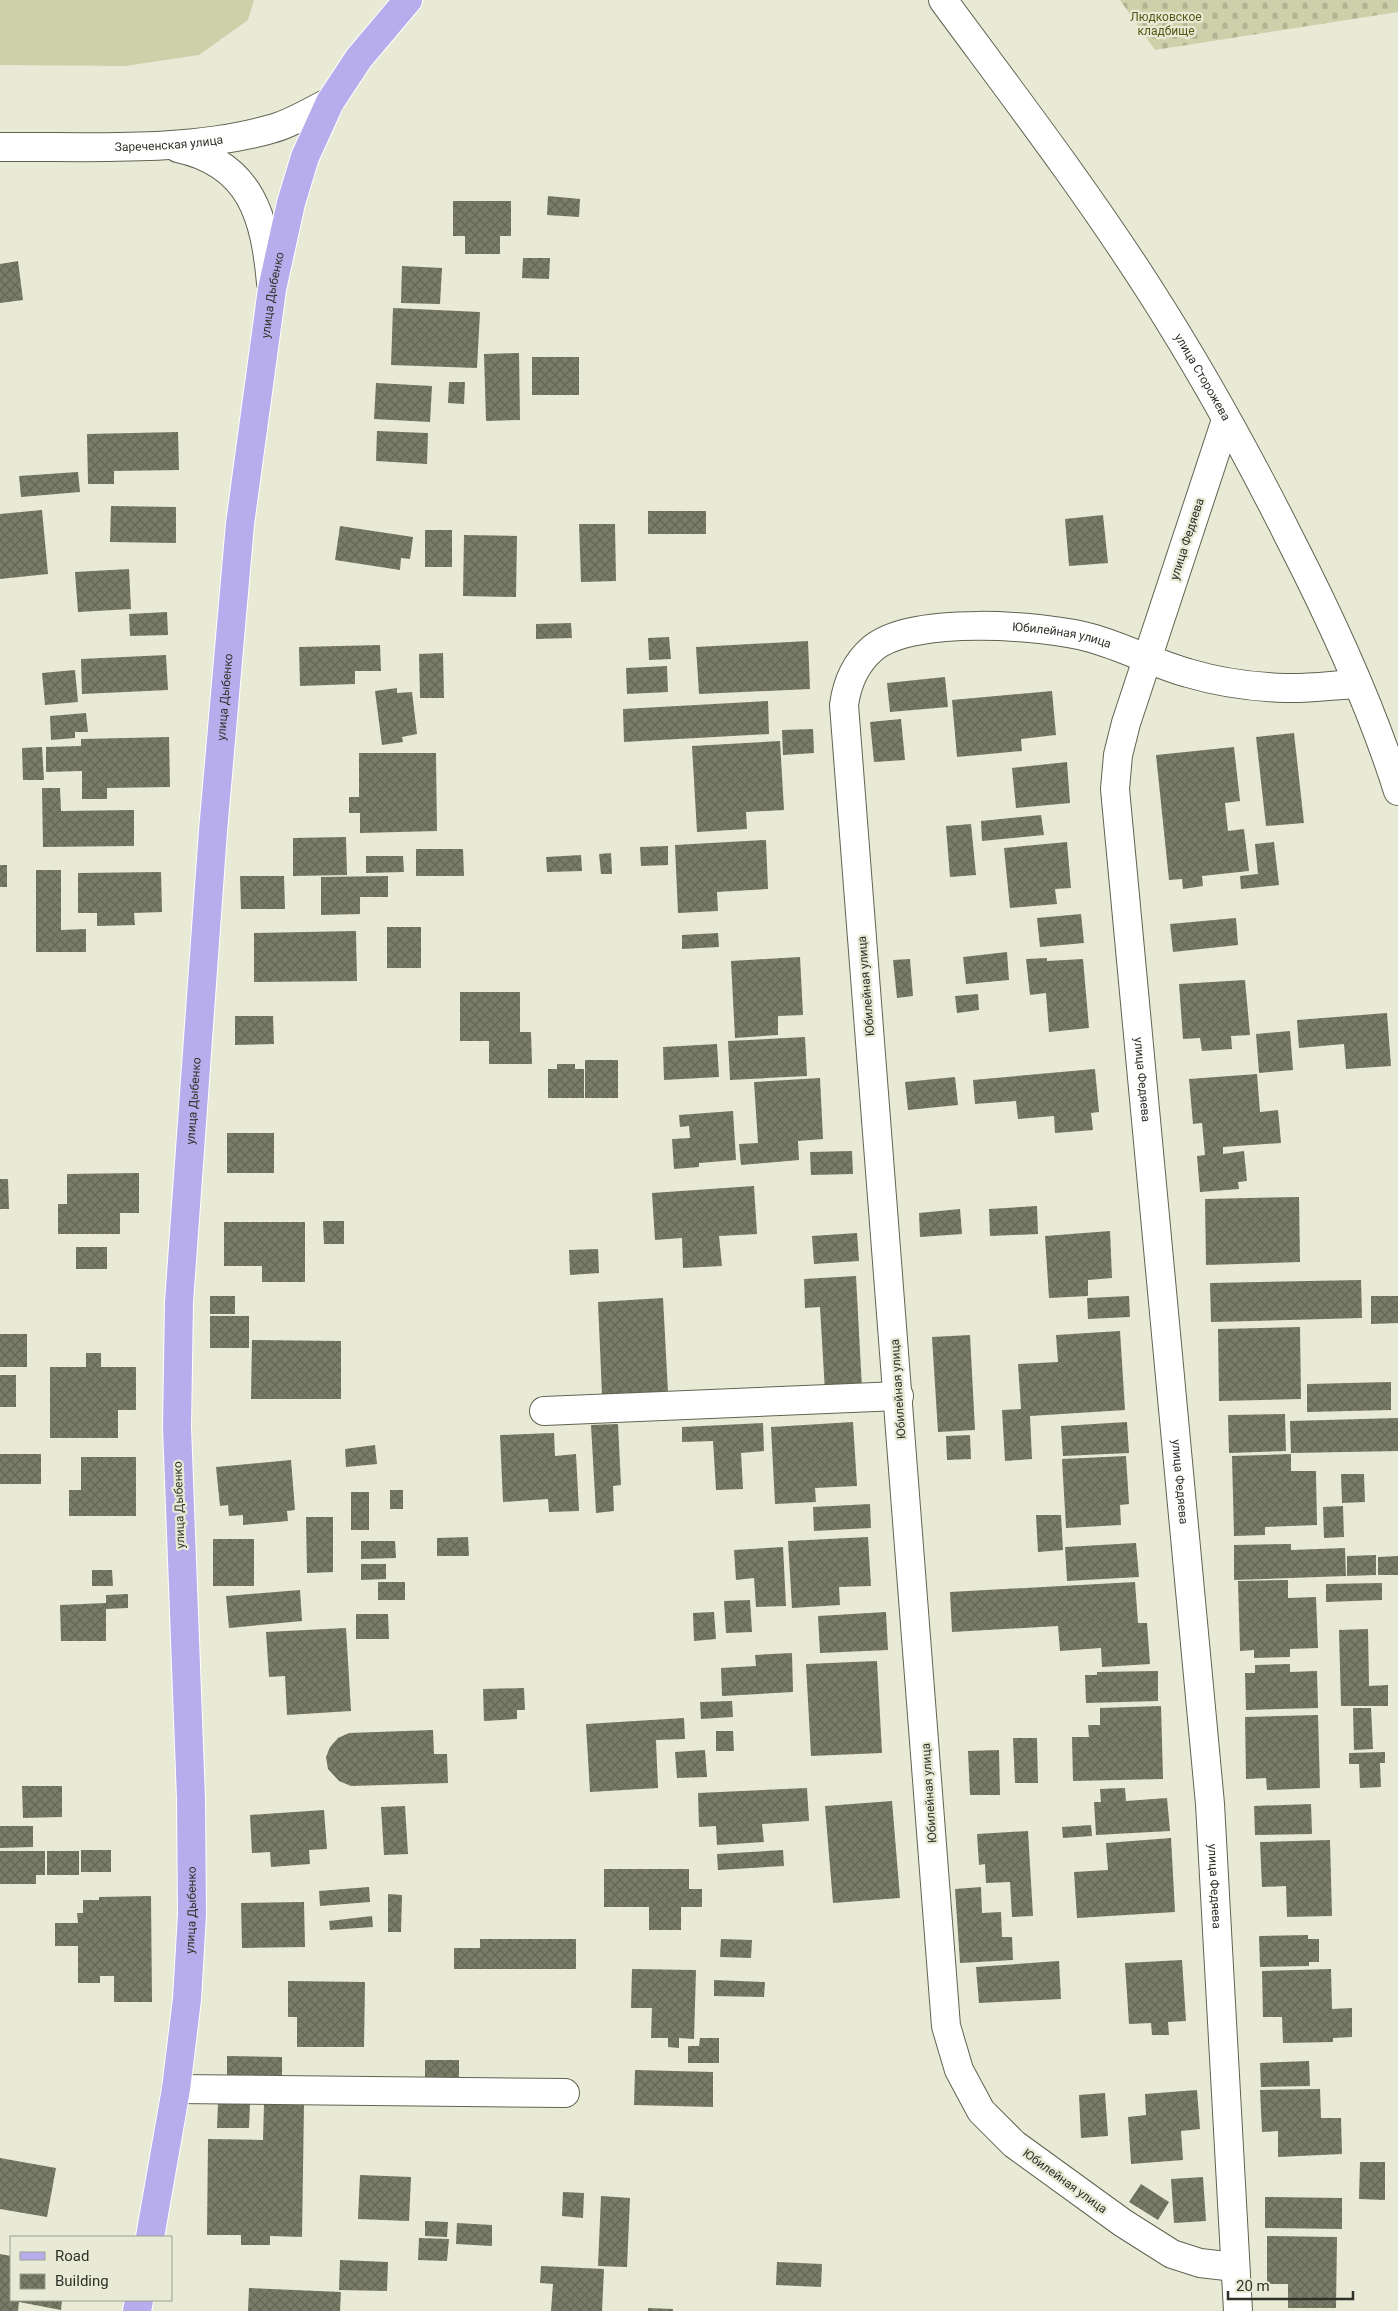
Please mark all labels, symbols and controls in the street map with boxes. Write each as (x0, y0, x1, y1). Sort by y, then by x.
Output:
park label: Людковское кладбище (1130, 10, 1202, 38)
street label: Зареченская улица (115, 132, 224, 154)
street label: улица Дыбенко (258, 250, 287, 339)
street label: улица Сторожева (1172, 331, 1233, 423)
street label: улица Федяева (1167, 496, 1207, 582)
street label: Юбилейная улица (1012, 620, 1113, 651)
street label: улица Дыбенко (214, 653, 236, 741)
street label: Юбилейная улица (855, 935, 877, 1037)
street label: улица Федяева (1131, 1036, 1153, 1123)
street label: улица Дыбенко (183, 1057, 204, 1145)
street label: Юбилейная улица (888, 1338, 908, 1440)
street label: улица Федяева (1169, 1439, 1191, 1525)
street label: улица Дыбенко (170, 1461, 188, 1549)
street label: Юбилейная улица (919, 1742, 939, 1844)
street label: улица Федяева (1205, 1843, 1224, 1929)
street label: улица Дыбенко (183, 1866, 199, 1954)
street label: Юбилейная улица (1020, 2146, 1110, 2216)
legend (10, 2236, 172, 2301)
text: Road (55, 2247, 89, 2265)
scale bar (1228, 2268, 1353, 2300)
text: Building (55, 2272, 109, 2290)
text: 20 m (1236, 2277, 1270, 2295)

